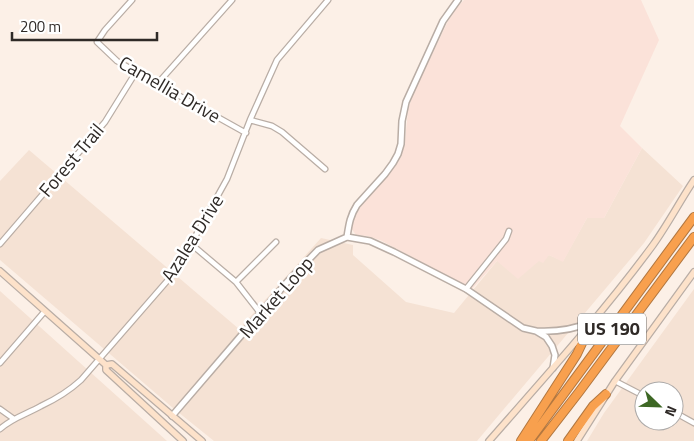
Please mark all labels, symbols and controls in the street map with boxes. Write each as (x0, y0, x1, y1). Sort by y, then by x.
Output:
scale bar (12, 10, 158, 42)
text: 200 m (20, 15, 61, 38)
street label: Camellia Drive (114, 48, 227, 130)
street label: Forest Trail (31, 117, 110, 203)
street label: Azalea Drive (153, 188, 230, 287)
street label: Market Loop (232, 249, 319, 344)
road number: US 190 (578, 314, 646, 344)
north arrow (634, 381, 684, 431)
text: N (660, 403, 683, 420)

